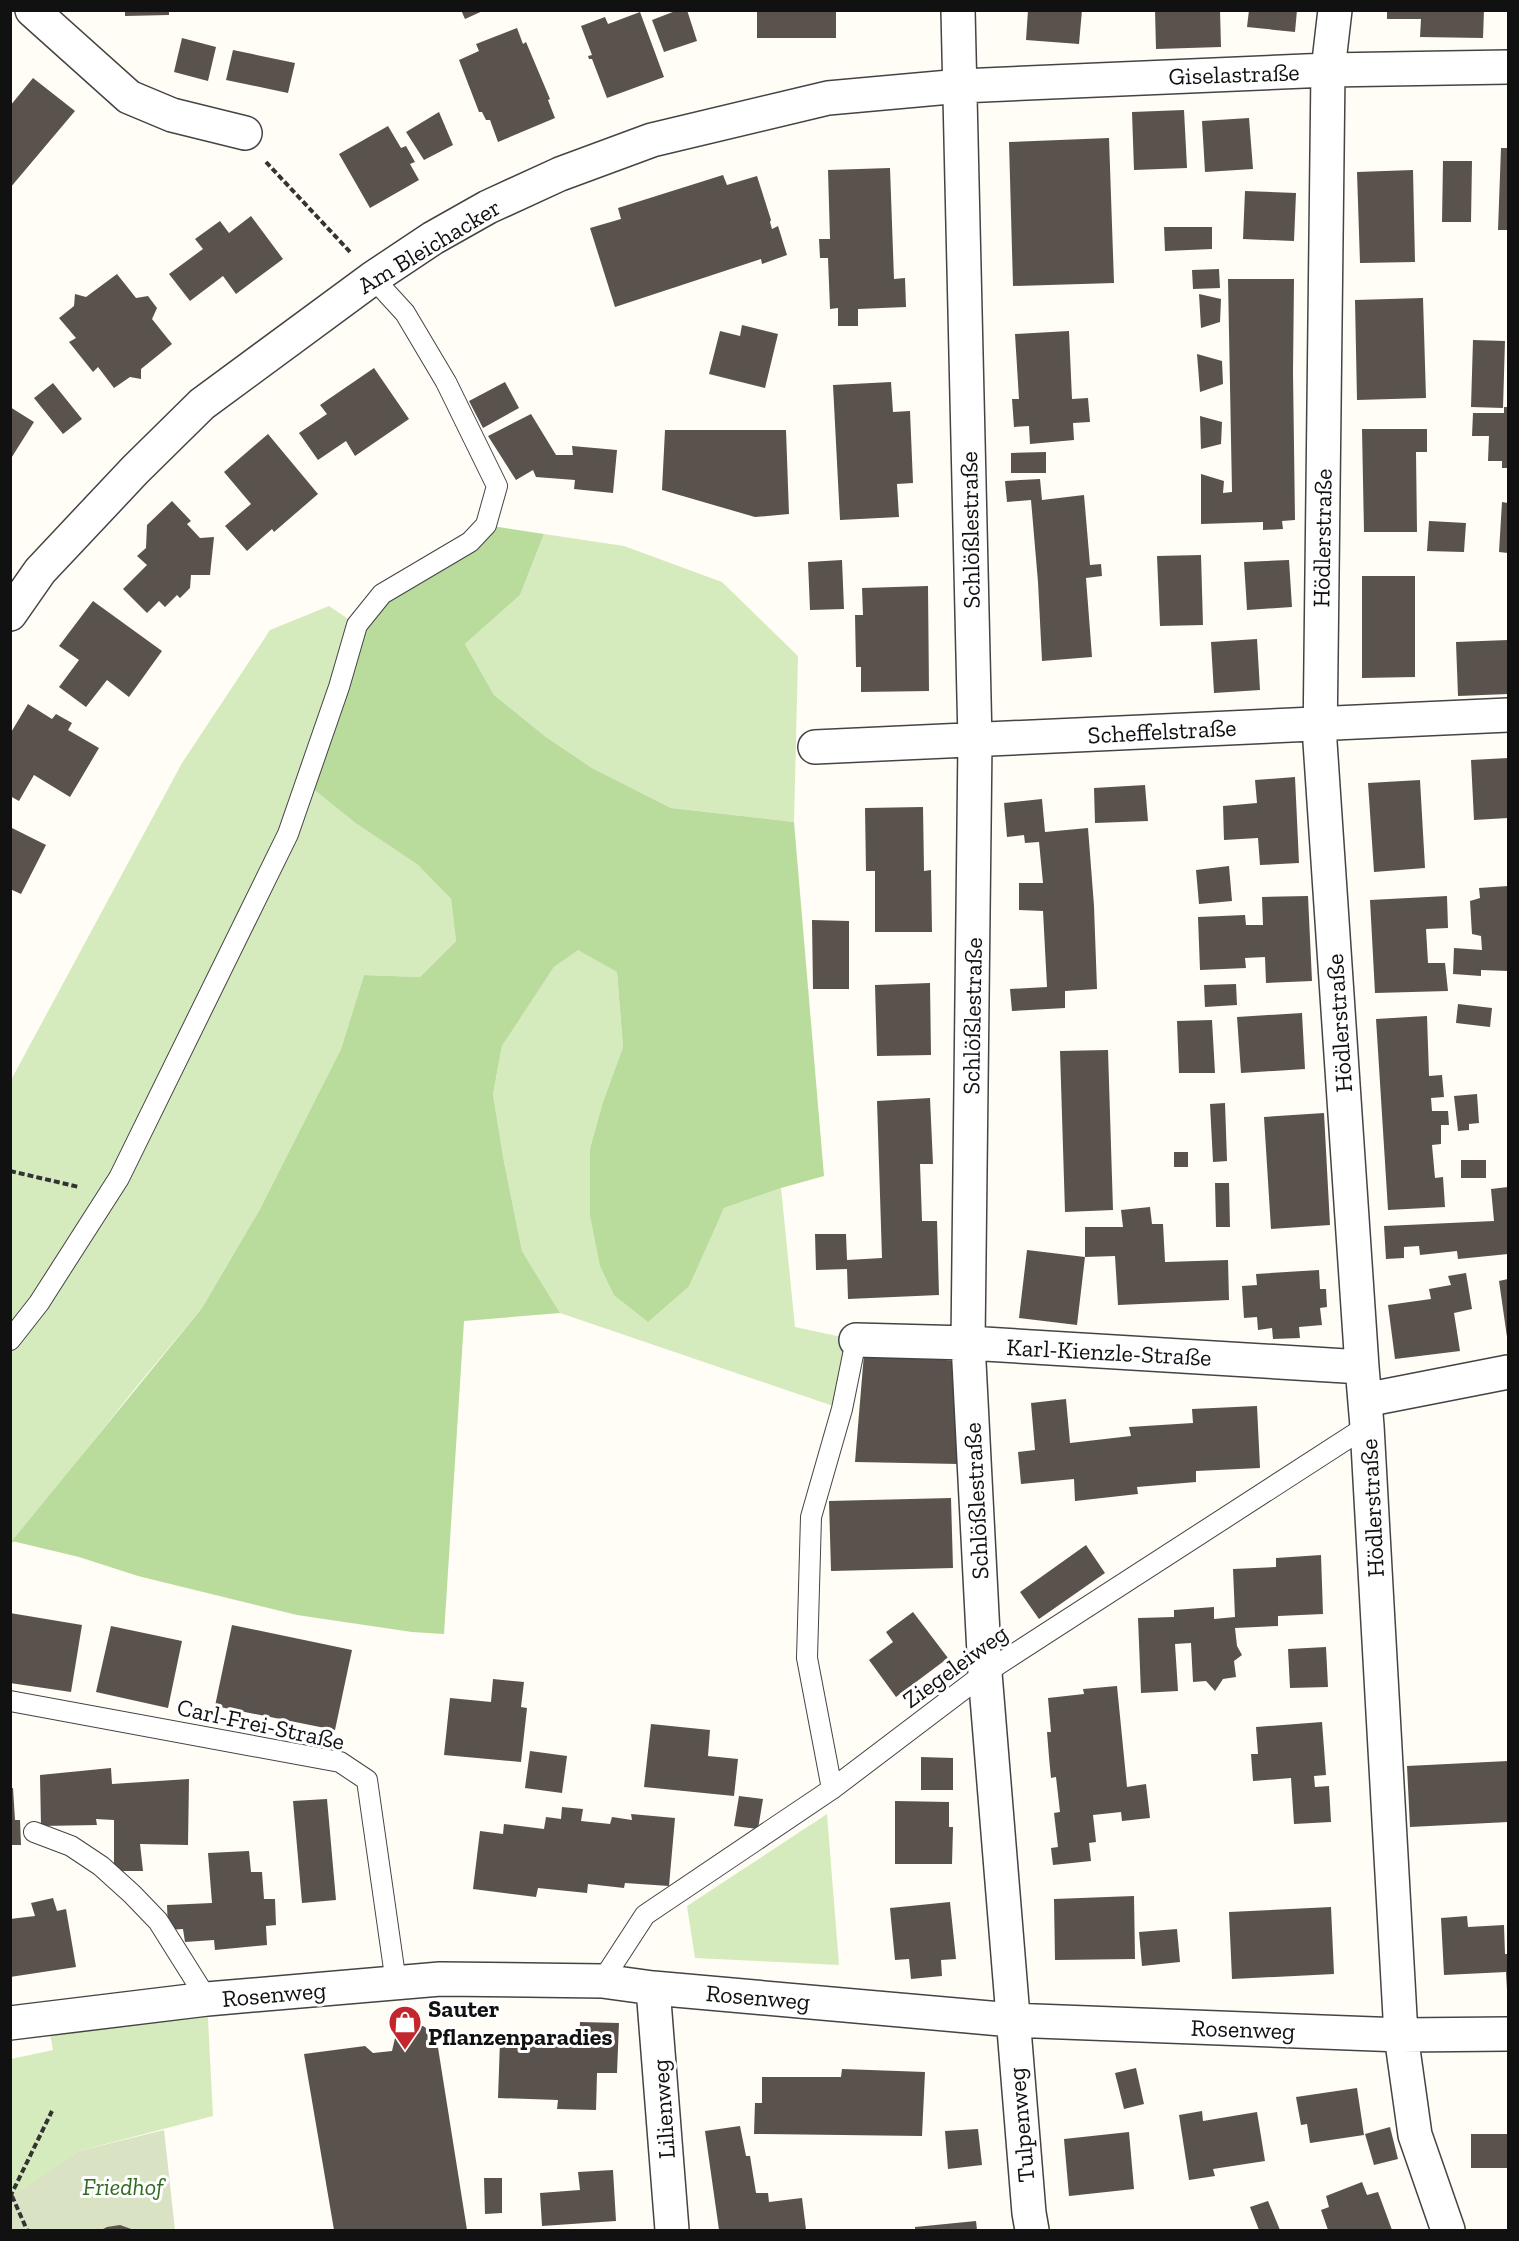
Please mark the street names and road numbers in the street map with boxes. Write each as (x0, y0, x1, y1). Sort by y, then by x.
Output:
street label: Giselastraße (1168, 57, 1300, 91)
street label: Am Bleichacker (352, 192, 506, 300)
street label: Schlößlestraße (954, 451, 986, 609)
street label: Hödlerstraße (1306, 468, 1338, 608)
street label: Scheffelstraße (1087, 713, 1237, 749)
street label: Schlößlestraße (956, 937, 988, 1095)
street label: Hödlerstraße (1320, 953, 1358, 1093)
street label: Karl-Kienzle-Straße (1006, 1332, 1212, 1372)
street label: Schlößlestraße (957, 1422, 995, 1580)
street label: Hödlerstraße (1354, 1438, 1390, 1578)
street label: Ziegeleiweg (897, 1618, 1013, 1714)
street label: Carl-Frei-Straße (175, 1692, 347, 1756)
street label: Rosenweg (221, 1975, 327, 2013)
street label: Rosenweg (705, 1978, 811, 2016)
street label: Rosenweg (1190, 2013, 1296, 2045)
street label: Lilienweg (645, 2058, 681, 2160)
street label: Tulpenweg (1002, 2066, 1040, 2184)

